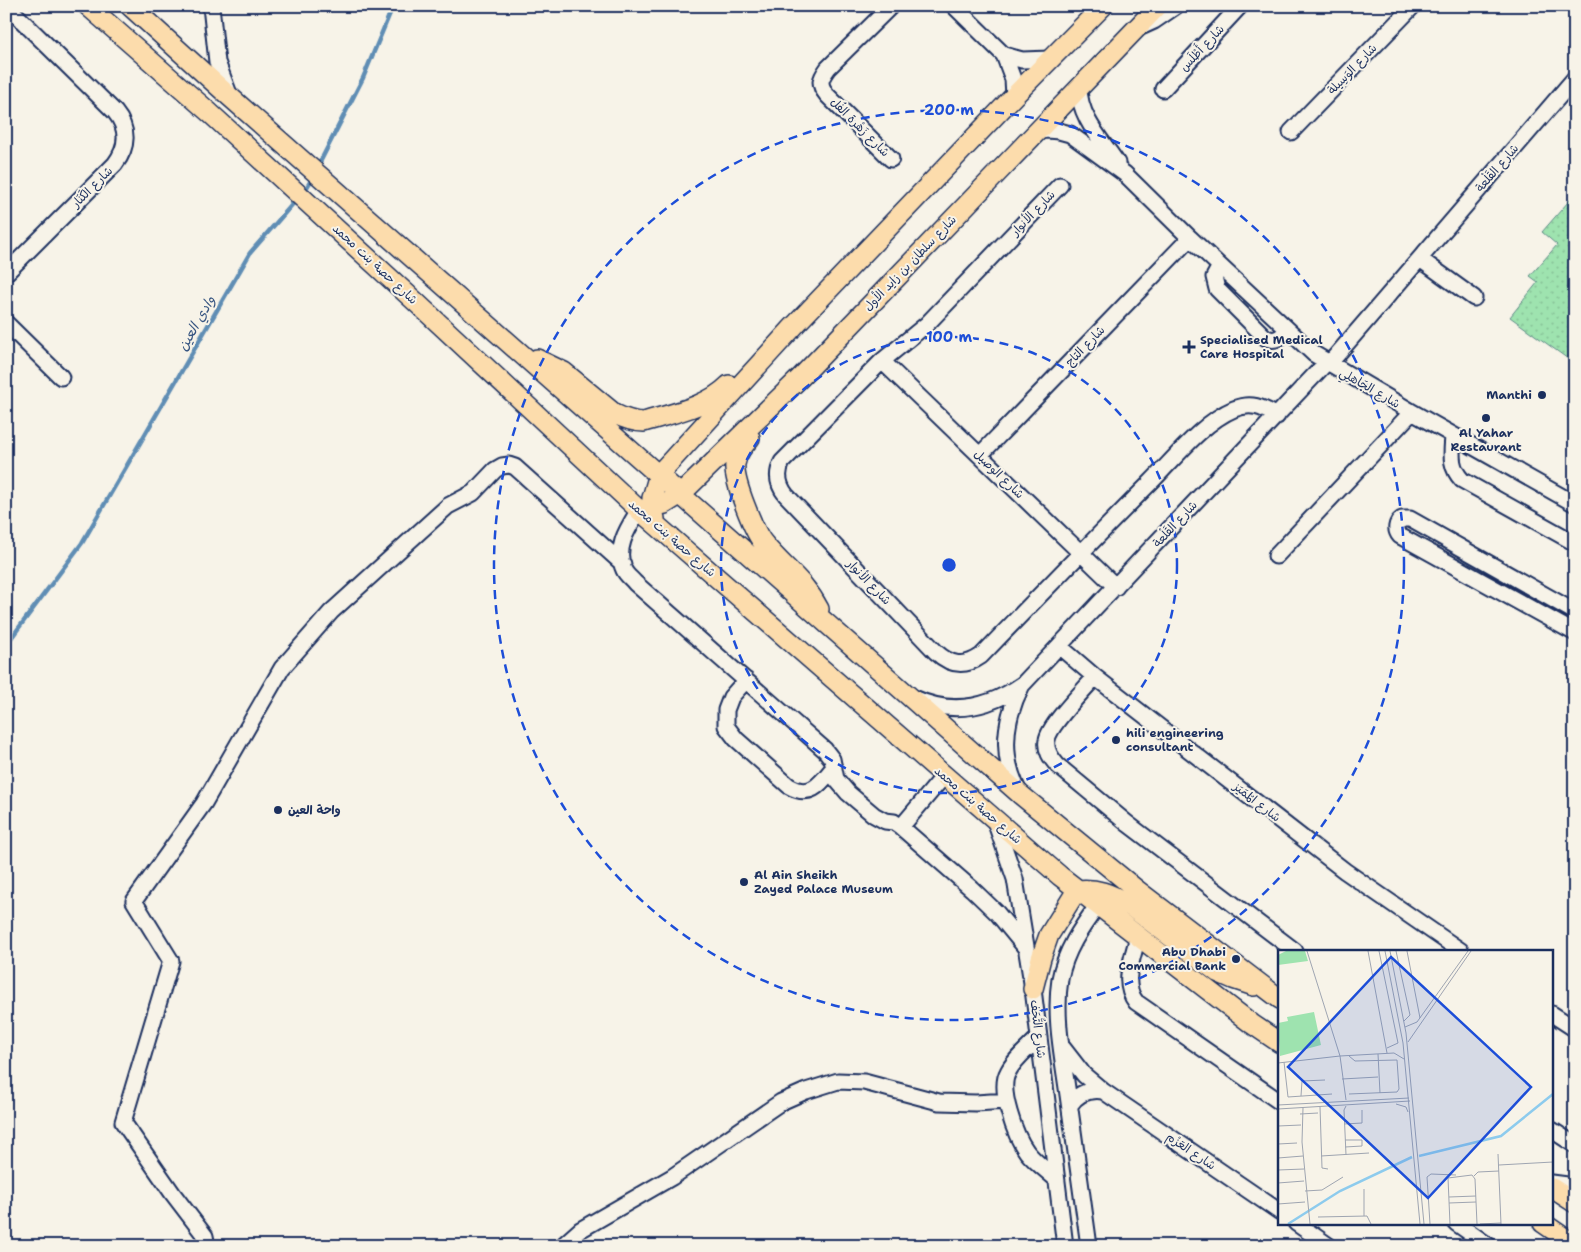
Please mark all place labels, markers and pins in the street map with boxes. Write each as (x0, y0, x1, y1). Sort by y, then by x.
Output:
place label: Specialised Medical Care Hospital (1200, 332, 1323, 362)
marker: Specialised Medical Care Hospital (1182, 340, 1196, 354)
place label: Manthi (1486, 387, 1532, 403)
marker: Manthi (1536, 389, 1548, 401)
marker: Al Yahar Restaurant (1480, 412, 1492, 424)
place label: Al Yahar Restaurant (1450, 425, 1522, 455)
centre of rings (940, 556, 958, 574)
place label: hili engineering consultant (1126, 725, 1224, 755)
marker: hili engineering consultant (1110, 734, 1122, 746)
place label: واحة العين (288, 802, 341, 818)
marker: واحة العين (272, 804, 284, 816)
place label: Al Ain Sheikh Zayed Palace Museum (754, 867, 893, 897)
marker: Al Ain Sheikh Zayed Palace Museum (738, 876, 750, 888)
place label: Abu Dhabi Commercial Bank (1119, 944, 1226, 974)
marker: Abu Dhabi Commercial Bank (1230, 953, 1242, 965)

